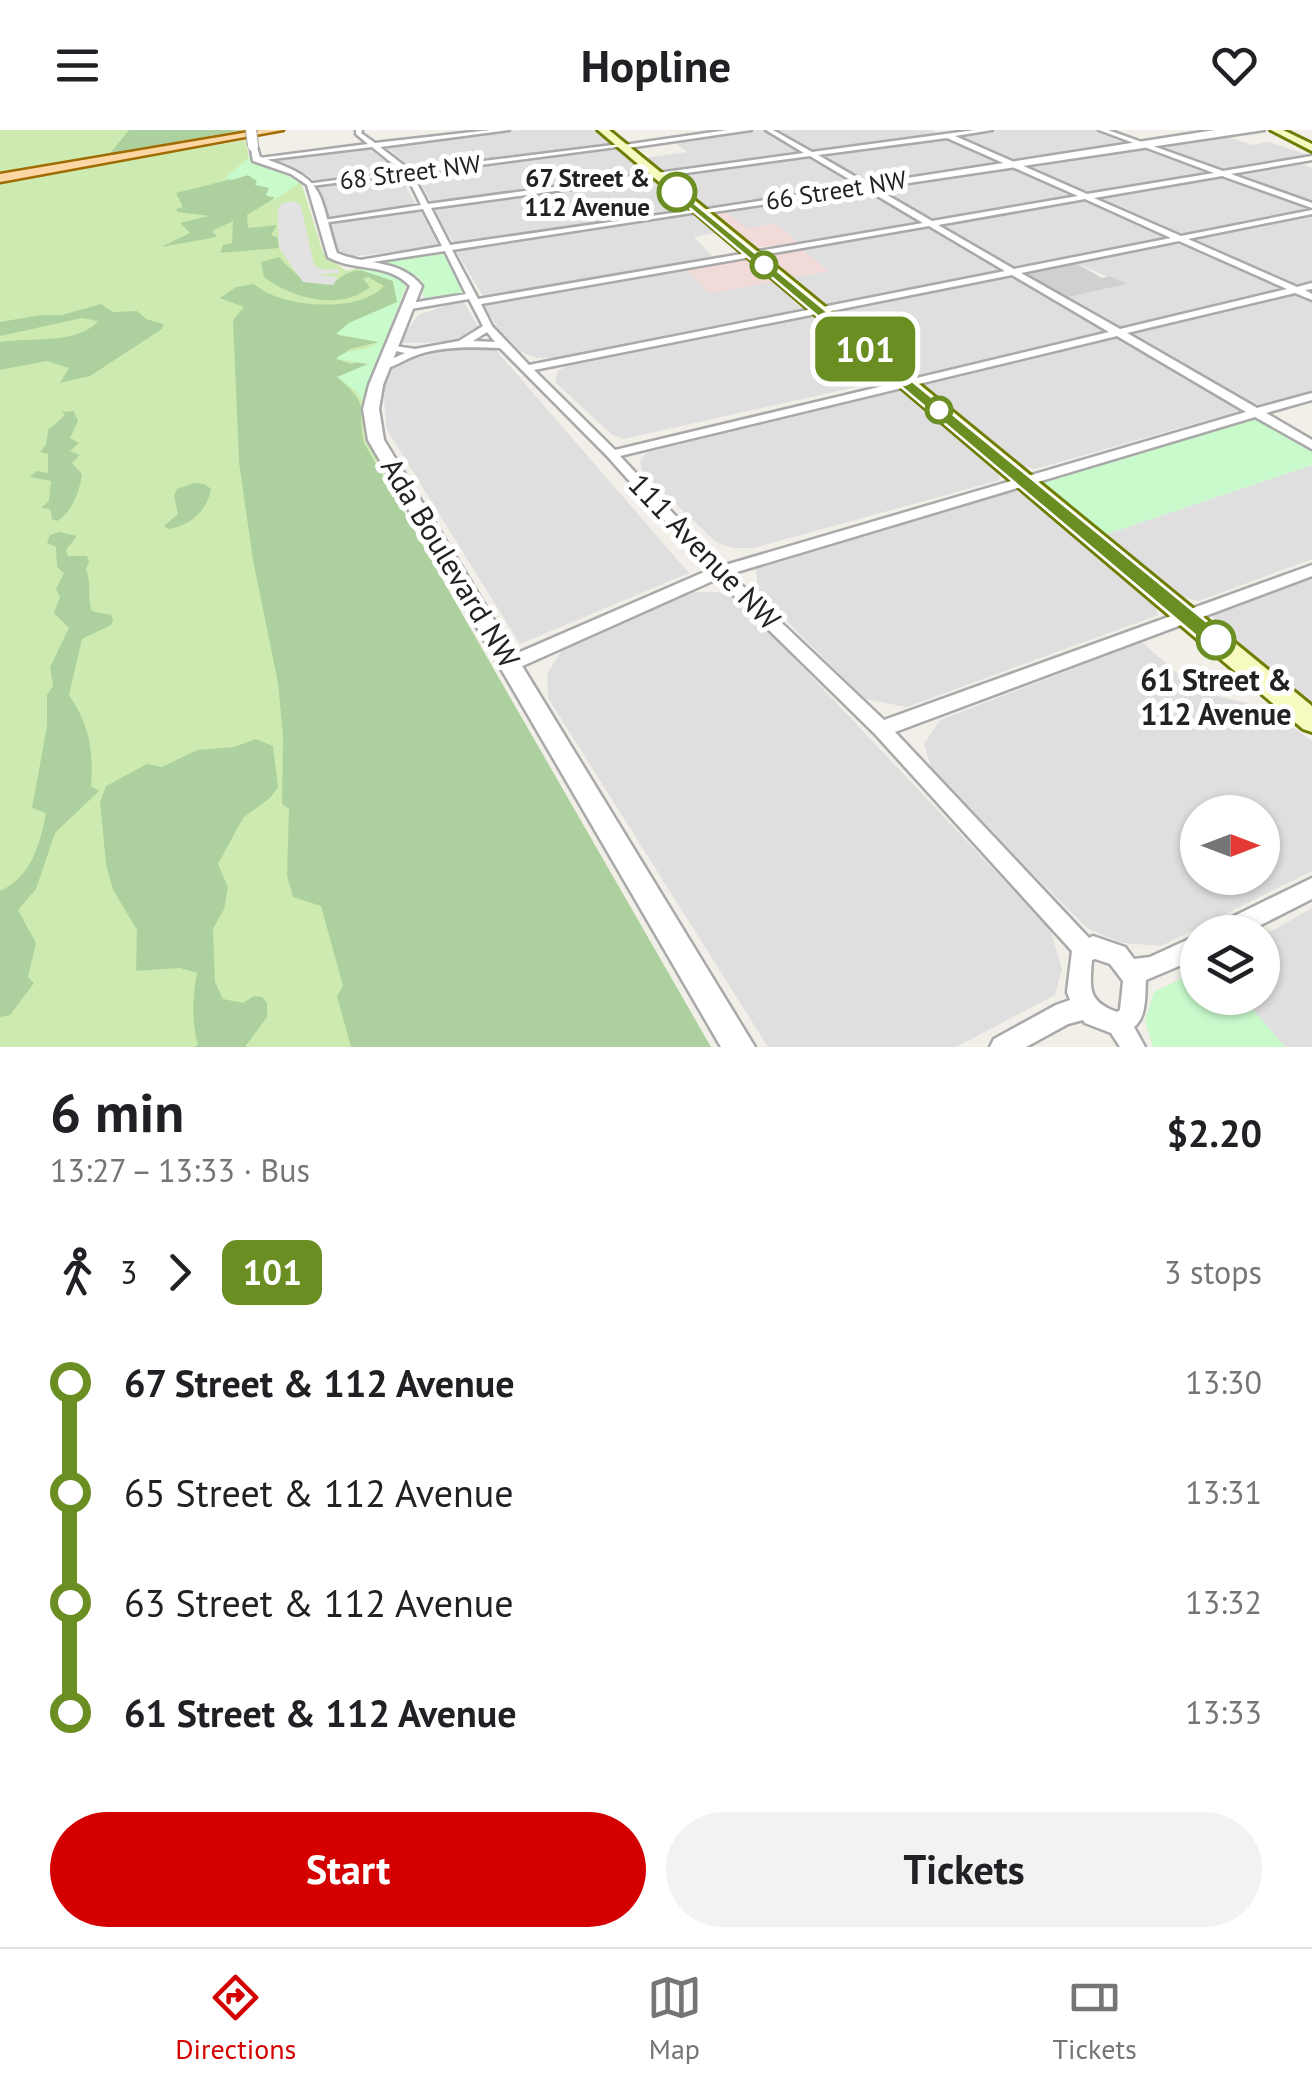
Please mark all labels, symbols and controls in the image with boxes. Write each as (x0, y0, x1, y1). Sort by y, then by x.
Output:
text: Hopline (581, 36, 731, 94)
icon: menu (50, 38, 105, 93)
icon: heart (1207, 38, 1262, 93)
street label: 68 Street NW (338, 147, 483, 197)
place label: 67 Street & 112 Avenue (524, 162, 650, 223)
street label: 66 Street NW (763, 163, 909, 217)
marker: 67 Street & 112 Avenue (658, 173, 696, 211)
unlabelled marker (751, 252, 777, 278)
line badge: 101 (808, 316, 922, 382)
text: 101 (835, 326, 895, 372)
unlabelled marker (926, 397, 952, 423)
street label: Ada Boulevard NW (373, 450, 529, 675)
street label: 111 Avenue NW (621, 464, 790, 638)
marker: 61 Street & 112 Avenue (1197, 621, 1235, 659)
place label: 61 Street & 112 Avenue (1140, 660, 1292, 733)
north arrow (1180, 795, 1280, 895)
map controls (1180, 795, 1280, 1015)
button: layers (1180, 915, 1280, 1015)
text: 6 min (50, 1076, 184, 1147)
text: $2.20 (1166, 1108, 1262, 1157)
text: 13:27 – 13:33 · Bus (50, 1149, 310, 1191)
icon: walk (50, 1245, 105, 1300)
icon: forward (152, 1245, 207, 1300)
text: 101 (242, 1249, 302, 1295)
text: 3 (120, 1251, 137, 1293)
text: 3 stops (1164, 1251, 1262, 1293)
text: 67 Street & 112 Avenue (124, 1358, 515, 1407)
text: 13:30 (1185, 1361, 1262, 1403)
text: 65 Street & 112 Avenue (124, 1468, 514, 1517)
text: 13:31 (1185, 1471, 1262, 1513)
text: 63 Street & 112 Avenue (124, 1578, 514, 1627)
text: 13:32 (1185, 1581, 1262, 1623)
text: 61 Street & 112 Avenue (124, 1688, 517, 1737)
text: 13:33 (1185, 1691, 1262, 1733)
button: Start (50, 1812, 646, 1927)
button: Tickets (666, 1812, 1262, 1927)
tab: Directions (175, 1970, 296, 2067)
tab: Map (647, 1970, 702, 2067)
tab: Tickets (1052, 1970, 1137, 2067)

